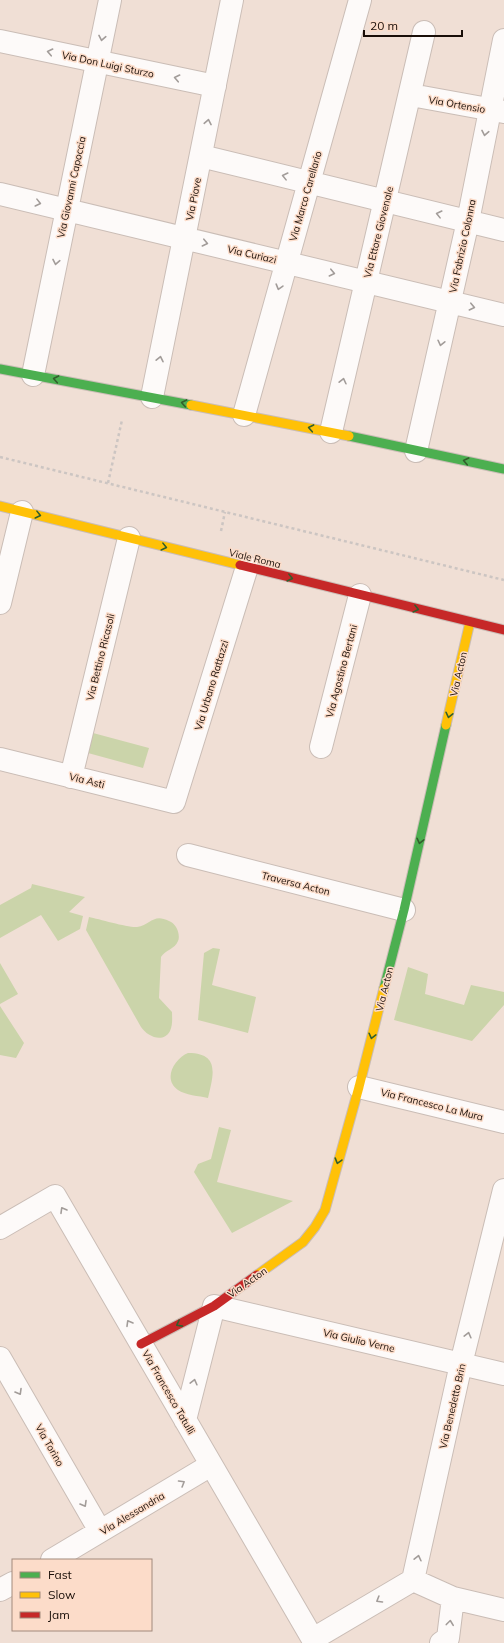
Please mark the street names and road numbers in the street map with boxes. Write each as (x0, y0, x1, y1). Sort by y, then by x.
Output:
street label: Via Don Luigi Sturzo (61, 48, 156, 81)
street label: Via Ortensio (428, 93, 487, 116)
street label: Via Giovanni Capoccia (54, 135, 89, 239)
street label: Via Marco Carellario (286, 149, 325, 243)
street label: Via Piave (183, 177, 204, 222)
street label: Via Ettore Giovenale (361, 185, 396, 279)
street label: Via Fabrizio Colonna (446, 198, 479, 294)
street label: Via Curiazi (226, 243, 278, 266)
street label: Viale Roma (228, 546, 282, 571)
street label: Via Bettino Ricasoli (83, 612, 118, 702)
street label: Via Agostino Bertani (323, 623, 360, 719)
street label: Via Urbano Rattazzi (192, 638, 231, 732)
street label: Via Acton (447, 650, 470, 698)
street label: Via Asti (68, 770, 106, 791)
street label: Traversa Acton (260, 869, 331, 898)
street label: Via Acton (373, 965, 396, 1013)
street label: Via Francesco La Mura (379, 1085, 485, 1124)
street label: Via Acton (225, 1264, 270, 1301)
street label: Via Giulio Verne (322, 1326, 396, 1355)
street label: Via Francesco Tatulli (139, 1348, 198, 1437)
street label: Via Benedetto Brin (436, 1362, 469, 1450)
street label: Via Torino (32, 1422, 67, 1469)
street label: Via Alessandria (98, 1489, 167, 1538)

